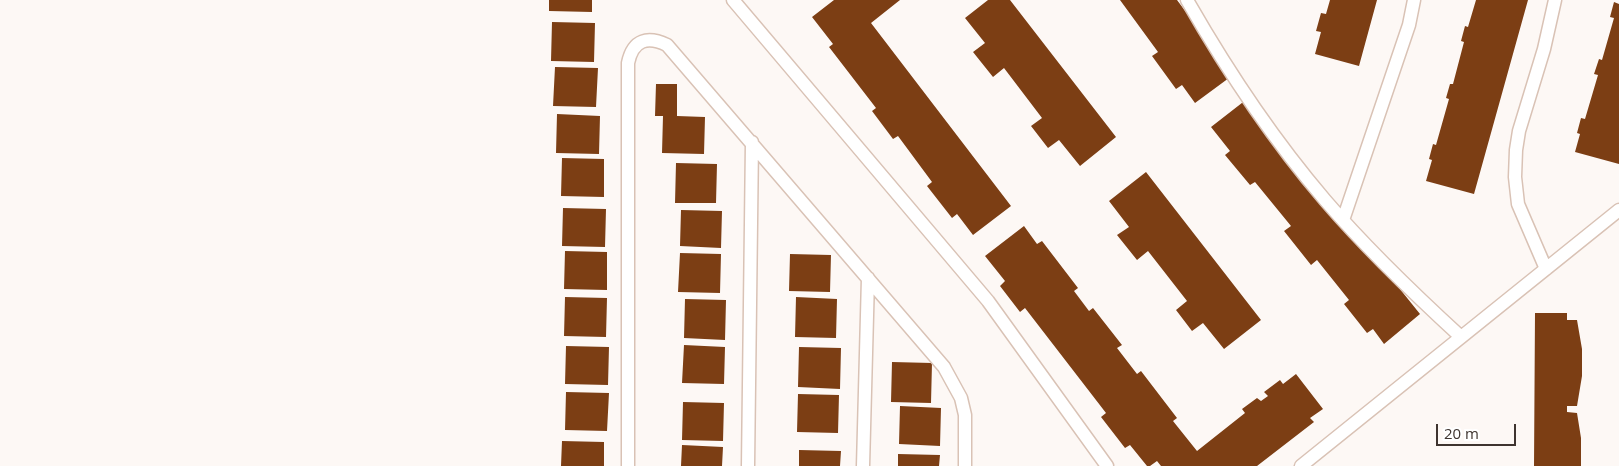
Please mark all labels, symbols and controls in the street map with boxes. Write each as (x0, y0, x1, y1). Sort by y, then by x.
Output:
scale bar (1439, 414, 1519, 446)
text: 20 m (1444, 423, 1479, 443)

